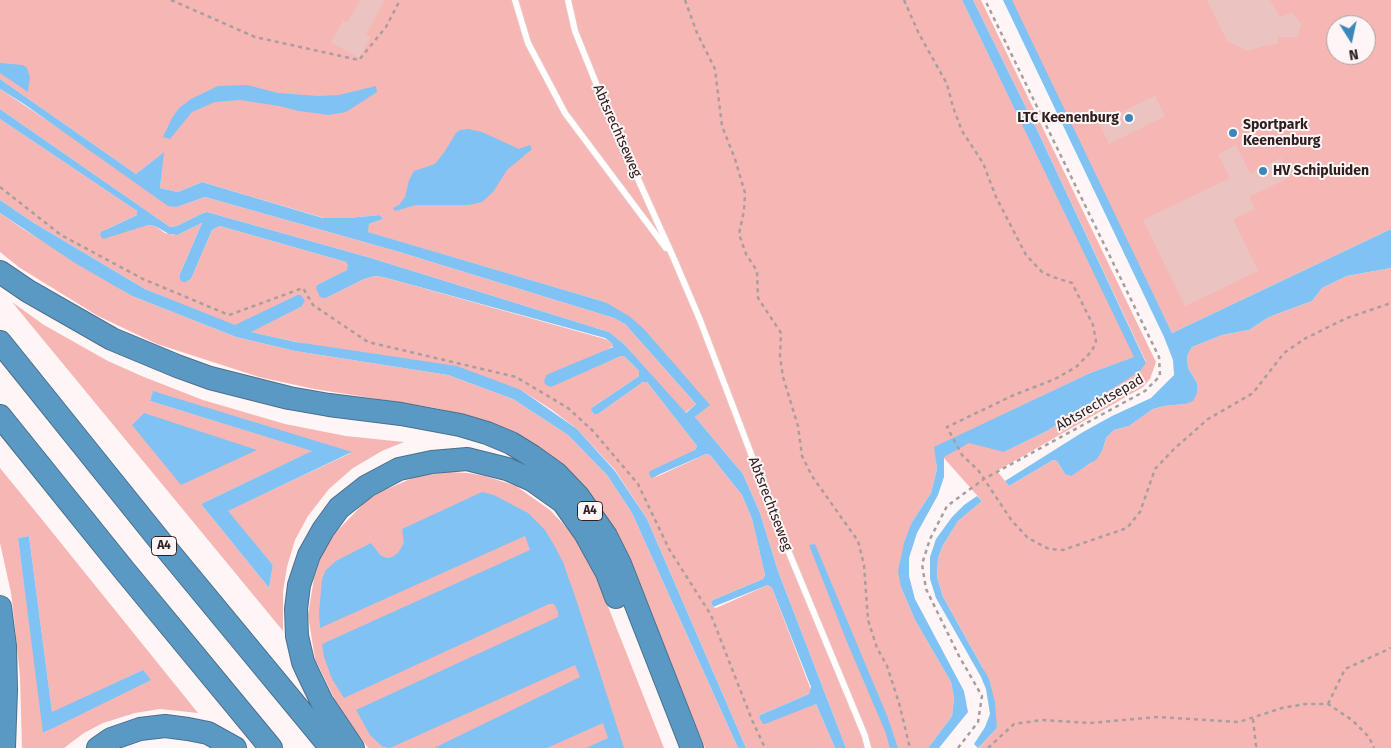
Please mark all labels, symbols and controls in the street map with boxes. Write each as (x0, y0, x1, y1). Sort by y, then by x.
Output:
north arrow (1326, 15, 1376, 65)
text: N (1347, 45, 1360, 63)
street label: Abtsrechtseweg (589, 82, 645, 180)
place label: LTC Keenenburg (1017, 110, 1119, 126)
marker: LTC Keenenburg (1123, 112, 1135, 124)
place label: Sportpark Keenenburg (1243, 117, 1320, 150)
marker: Sportpark Keenenburg (1227, 127, 1239, 139)
place label: HV Schipluiden (1273, 163, 1369, 179)
marker: HV Schipluiden (1257, 165, 1269, 177)
street label: Abtsrechtsepad (1053, 371, 1147, 435)
street label: Abtsrechtseweg (744, 454, 796, 554)
road number: A4 (578, 502, 602, 520)
road number: A4 (152, 536, 176, 556)

